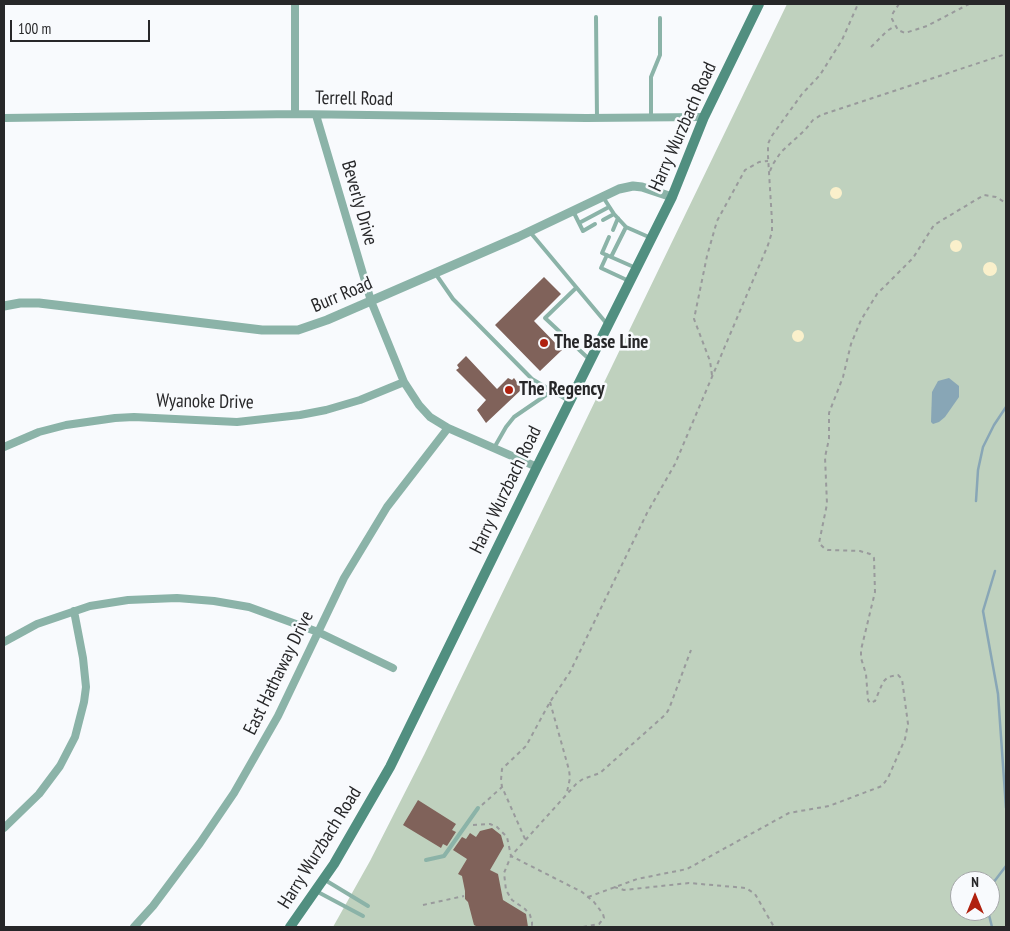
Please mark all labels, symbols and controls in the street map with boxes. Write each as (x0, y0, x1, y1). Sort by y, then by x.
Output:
scale bar (12, 10, 152, 42)
text: 100 m (18, 19, 51, 38)
street label: Harry Wurzbach Road (644, 59, 722, 195)
street label: Terrell Road (315, 87, 393, 111)
street label: Beverly Drive (336, 158, 382, 248)
street label: Burr Road (308, 272, 376, 318)
place label: The Base Line (554, 332, 648, 354)
marker: The Base Line (538, 337, 550, 349)
place label: The Regency (519, 379, 605, 401)
marker: The Regency (503, 384, 515, 396)
street label: Wyanoke Drive (156, 390, 254, 414)
street label: Harry Wurzbach Road (465, 422, 547, 558)
street label: East Hathaway Drive (239, 607, 319, 739)
street label: Harry Wurzbach Road (273, 783, 367, 913)
north arrow (950, 871, 1000, 921)
text: N (971, 873, 979, 891)

